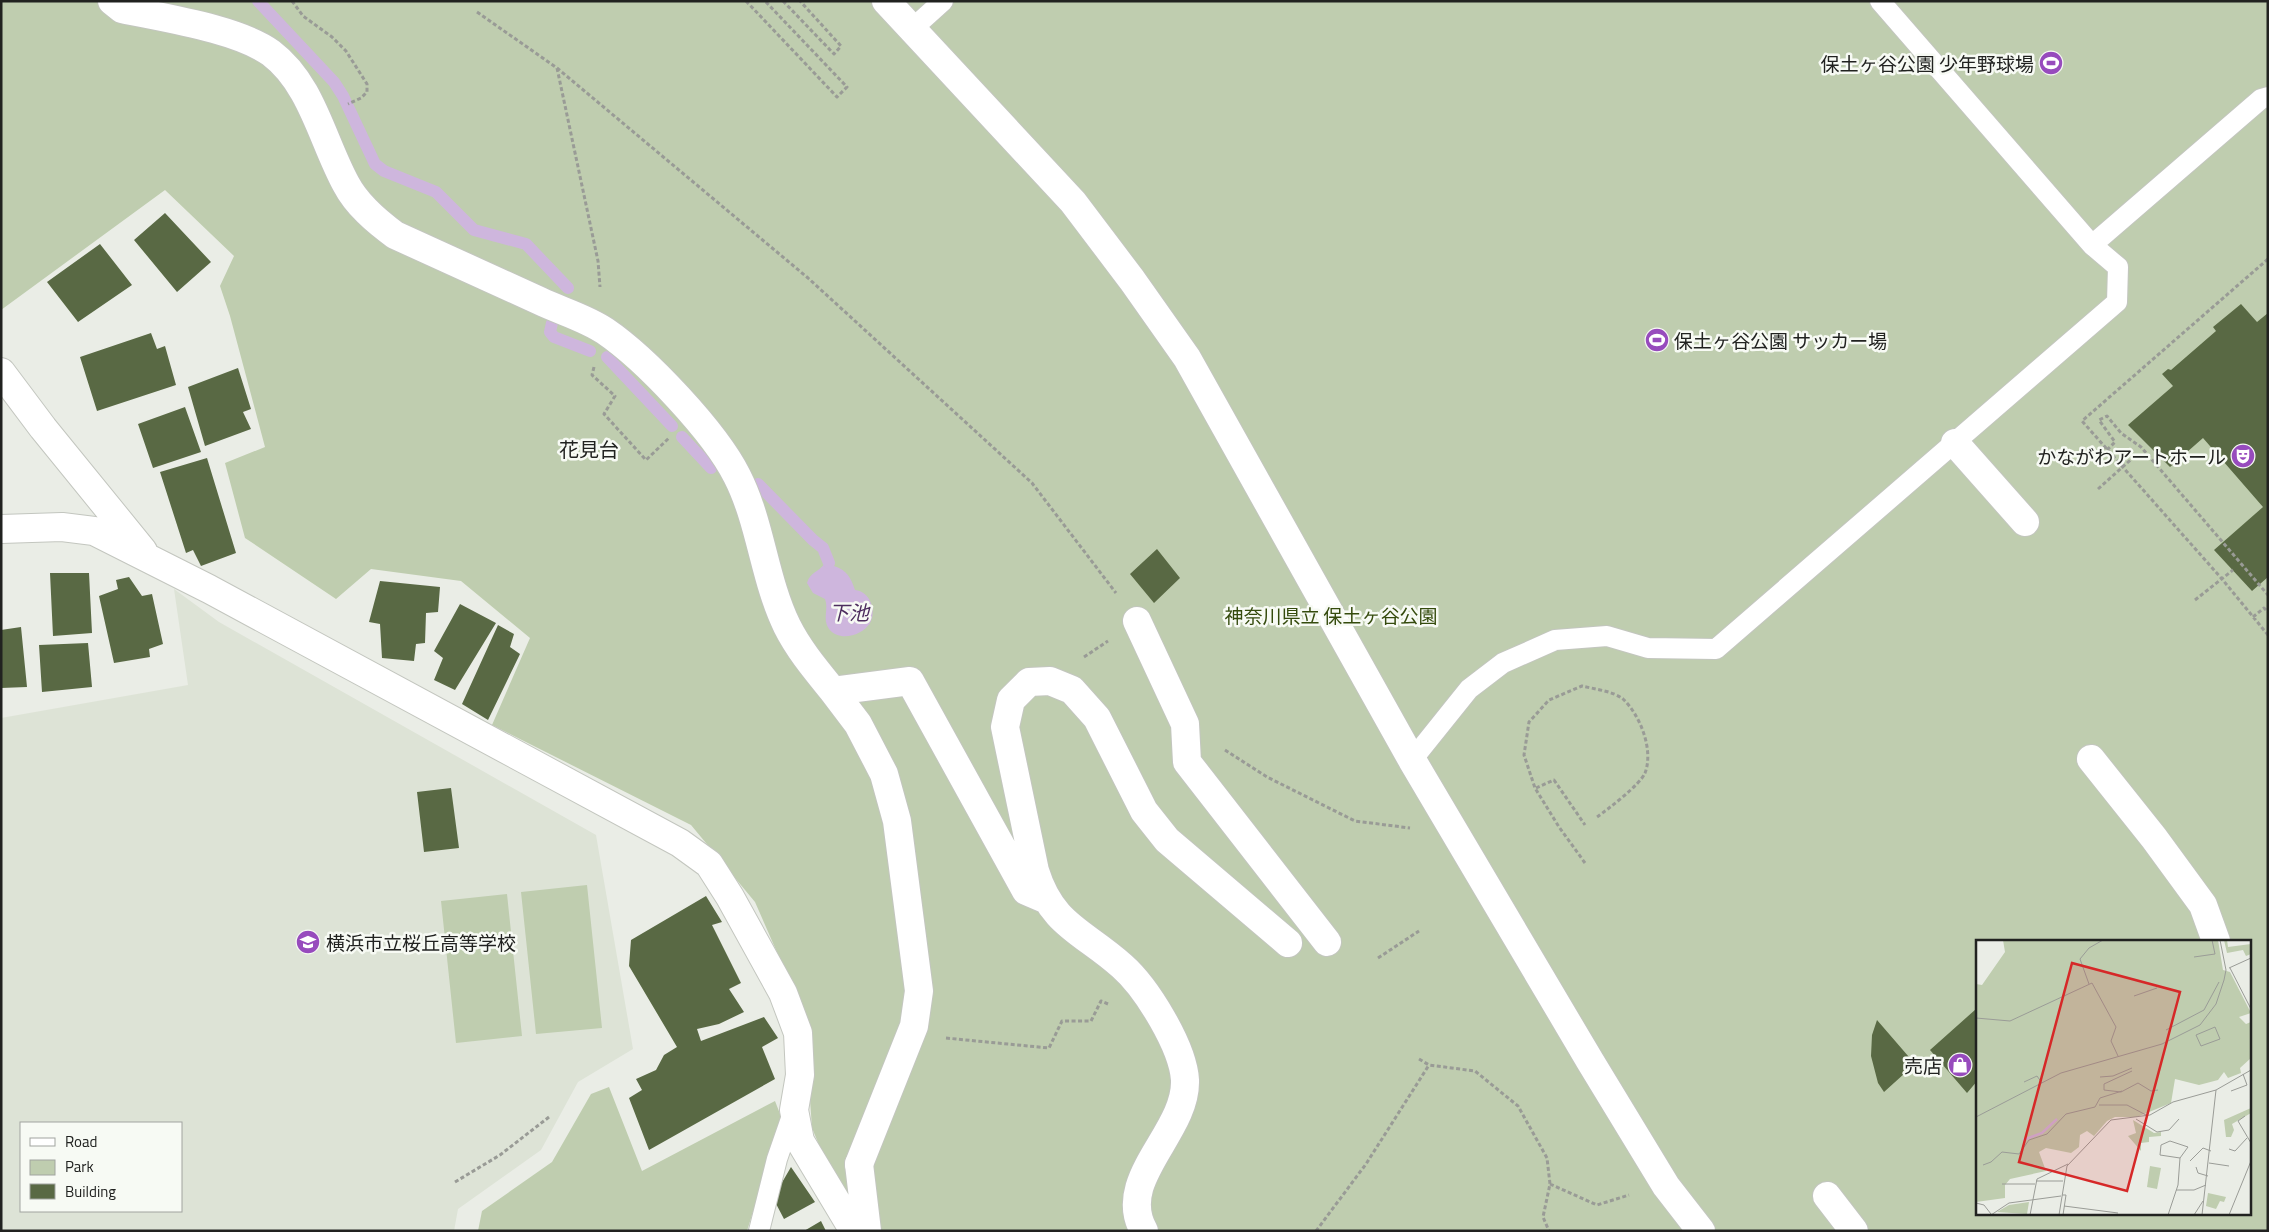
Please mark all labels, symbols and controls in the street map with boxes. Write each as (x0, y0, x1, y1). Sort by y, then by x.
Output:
place label: 保土ヶ谷公園 少年野球場 (1821, 49, 2034, 78)
sports icon: 保土ヶ谷公園 少年野球場 (2038, 50, 2064, 76)
place label: 保土ヶ谷公園 サッカー場 (1674, 326, 1887, 355)
sports icon: 保土ヶ谷公園 サッカー場 (1644, 327, 1670, 353)
district label: 花見台 (559, 434, 619, 465)
place label: かながわアートホール (2037, 442, 2226, 471)
theatre icon: かながわアートホール (2230, 443, 2256, 469)
water label: 下池 (829, 597, 871, 628)
park label: 神奈川県立 保土ヶ谷公園 (1224, 601, 1438, 630)
place label: 横浜市立桜丘高等学校 (326, 928, 516, 957)
school or university icon: 横浜市立桜丘高等学校 (295, 929, 321, 955)
inset map (1976, 940, 2252, 1214)
place label: 売店 (1904, 1051, 1942, 1080)
shop icon: 売店 (1947, 1052, 1973, 1078)
legend (20, 1122, 182, 1212)
text: Road (65, 1130, 97, 1153)
text: Park (65, 1155, 94, 1178)
text: Building (65, 1180, 116, 1203)

